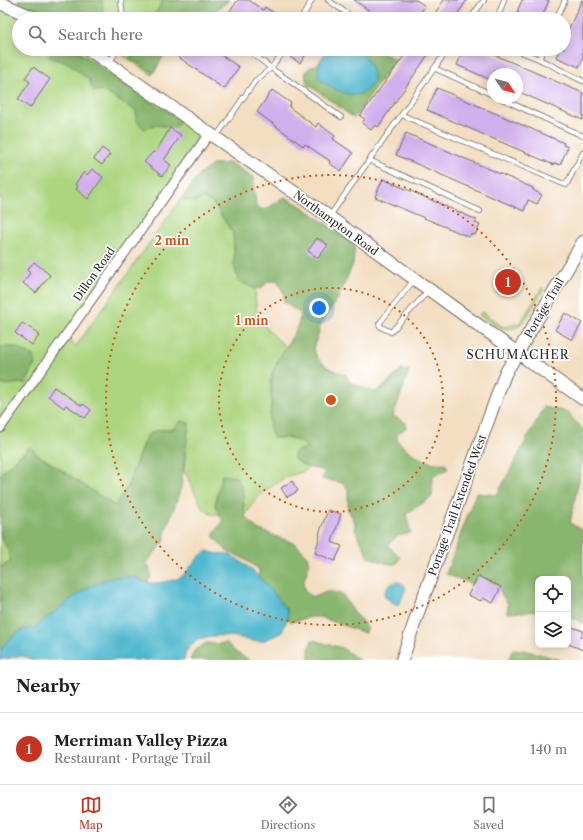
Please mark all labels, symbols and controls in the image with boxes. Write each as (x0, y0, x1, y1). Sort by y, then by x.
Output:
search box (12, 12, 571, 56)
icon: search (26, 23, 48, 45)
text: Search here (58, 25, 143, 44)
north arrow (487, 68, 523, 104)
street label: Northampton Road (291, 188, 381, 259)
text: 2 min (155, 233, 190, 248)
street label: Dillon Road (70, 244, 118, 304)
pin: 1 (495, 267, 521, 297)
street label: Portage Trail (521, 275, 567, 341)
your location (309, 298, 329, 318)
text: 1 min (236, 313, 269, 328)
district label: SCHUMACHER (466, 347, 570, 362)
centre of rings (324, 393, 338, 407)
street label: Portage Trail Extended West (425, 432, 489, 577)
map controls (535, 576, 571, 648)
button: locate (535, 576, 571, 612)
button: layers (535, 612, 571, 648)
text: Nearby (16, 676, 80, 696)
text: Merriman Valley Pizza (54, 731, 228, 750)
text: 1 (26, 741, 32, 757)
text: 140 m (530, 741, 567, 757)
text: Restaurant · Portage Trail (54, 750, 211, 766)
tab: Map (79, 794, 103, 832)
tab: Directions (261, 794, 315, 832)
tab: Saved (473, 794, 504, 832)

